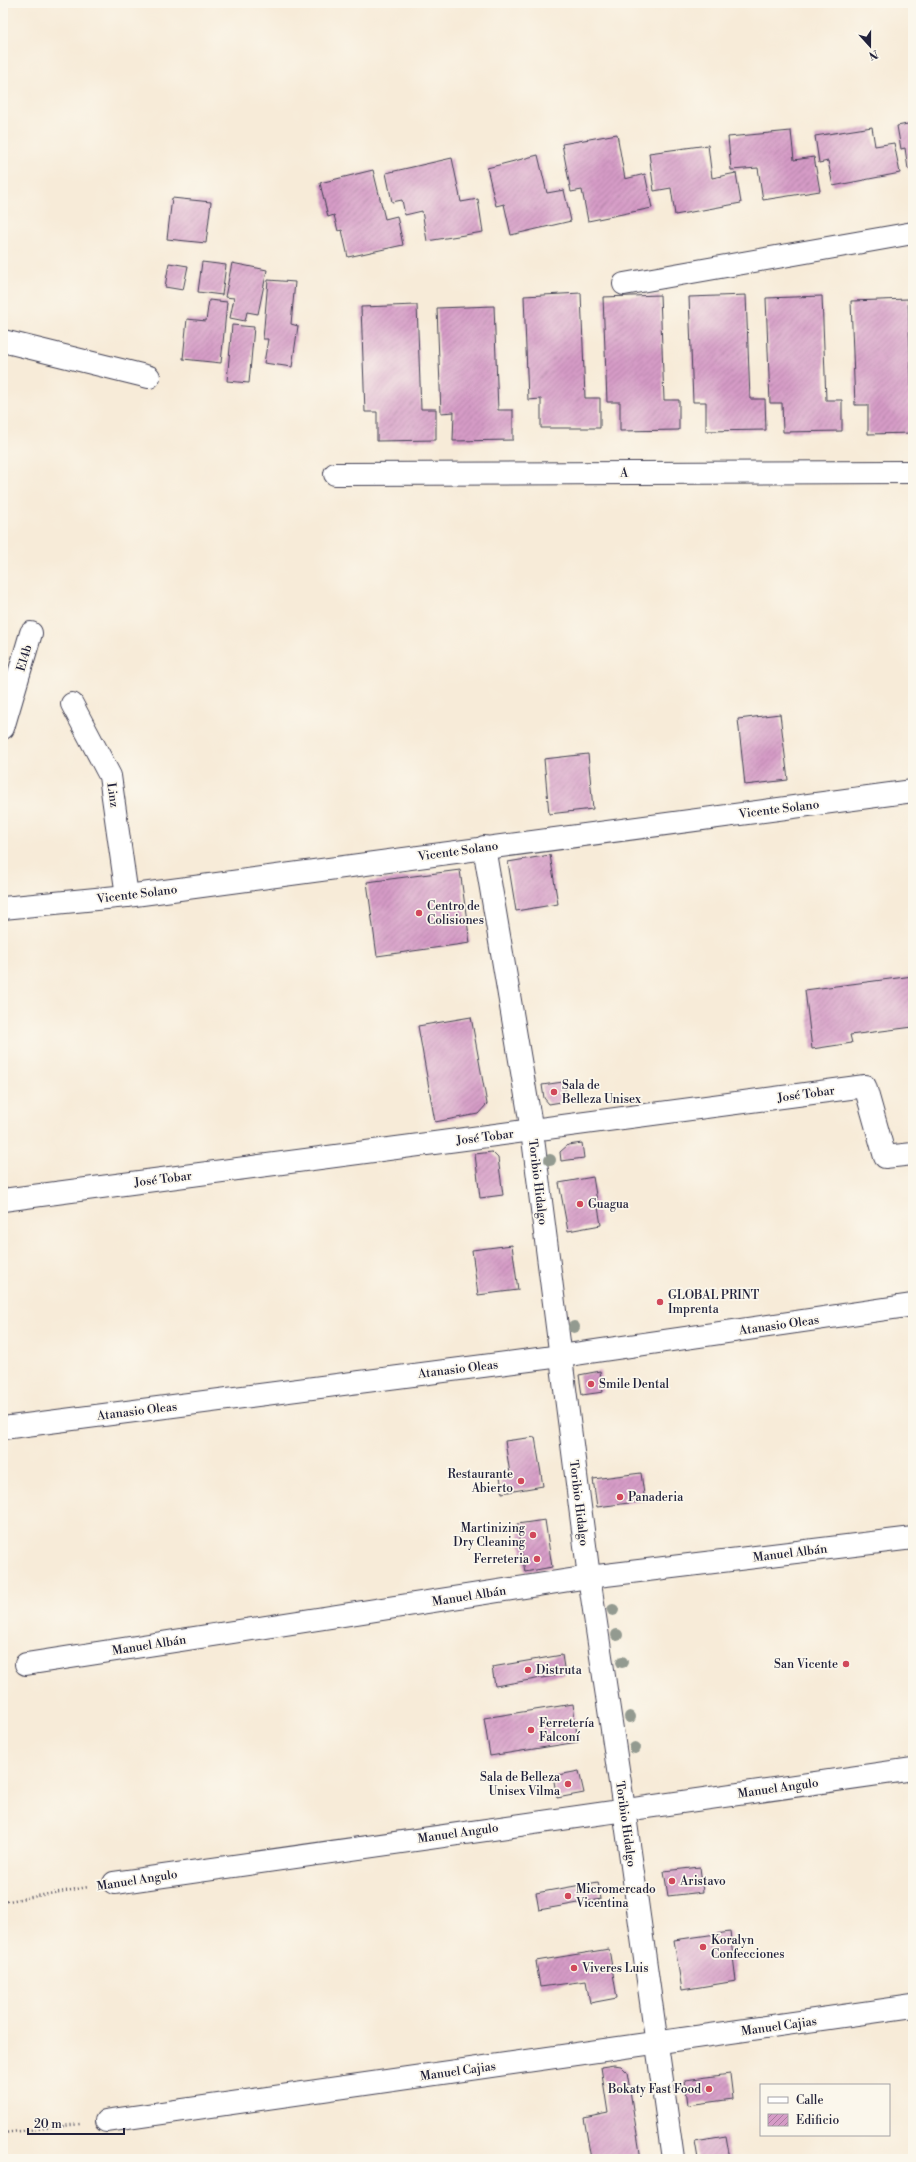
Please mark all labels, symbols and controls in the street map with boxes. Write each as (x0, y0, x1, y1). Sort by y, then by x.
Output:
north arrow (850, 26, 890, 66)
text: N (866, 46, 880, 63)
street label: A (619, 466, 629, 481)
street label: E14b (13, 643, 36, 673)
street label: Linz (103, 782, 122, 809)
street label: Vicente Solano (737, 797, 820, 822)
street label: Vicente Solano (416, 838, 499, 865)
street label: Vicente Solano (95, 882, 178, 907)
place label: Centro de Colisiones (427, 899, 484, 928)
marker: Centro de Colisiones (414, 908, 424, 918)
place label: Sala de Belleza Unisex (561, 1078, 642, 1107)
street label: José Tobar (775, 1083, 836, 1106)
marker: Sala de Belleza Unisex (549, 1087, 559, 1097)
street label: José Tobar (454, 1127, 515, 1149)
street label: Toribio Hidalgo (525, 1138, 550, 1226)
street label: José Tobar (132, 1169, 193, 1191)
place label: Guagua (588, 1197, 630, 1212)
marker: Guagua (575, 1199, 585, 1209)
place label: GLOBAL PRINT Imprenta (668, 1288, 760, 1317)
marker: GLOBAL PRINT Imprenta (655, 1297, 665, 1307)
street label: Atanasio Oleas (737, 1312, 820, 1339)
street label: Atanasio Oleas (416, 1357, 499, 1382)
place label: Smile Dental (599, 1377, 669, 1392)
marker: Smile Dental (586, 1379, 596, 1389)
street label: Atanasio Oleas (95, 1399, 178, 1424)
street label: Toribio Hidalgo (566, 1459, 591, 1547)
place label: Restaurante Abierto (447, 1467, 513, 1496)
marker: Restaurante Abierto (516, 1476, 526, 1486)
place label: Panaderia (628, 1490, 684, 1505)
marker: Panaderia (615, 1492, 625, 1502)
place label: Martinizing Dry Cleaning (453, 1521, 526, 1550)
marker: Martinizing Dry Cleaning (528, 1530, 538, 1540)
street label: Manuel Albán (752, 1542, 828, 1565)
place label: Ferreteria (474, 1552, 530, 1567)
marker: Ferreteria (532, 1554, 542, 1564)
street label: Manuel Albán (431, 1583, 507, 1610)
street label: Manuel Albán (111, 1632, 187, 1659)
place label: San Vicente (774, 1657, 838, 1672)
marker: San Vicente (841, 1659, 851, 1669)
place label: Distruta (536, 1663, 583, 1678)
marker: Distruta (523, 1665, 533, 1675)
place label: Ferretería Falconí (539, 1716, 595, 1745)
marker: Ferretería Falconí (526, 1725, 536, 1735)
place label: Sala de Belleza Unisex Vilma (480, 1770, 561, 1799)
street label: Manuel Angulo (737, 1775, 820, 1802)
marker: Sala de Belleza Unisex Vilma (563, 1779, 573, 1789)
street label: Toribio Hidalgo (612, 1780, 639, 1868)
street label: Manuel Angulo (417, 1820, 500, 1847)
street label: Manuel Angulo (96, 1867, 179, 1894)
place label: Aristavo (679, 1874, 726, 1889)
marker: Aristavo (667, 1876, 677, 1886)
place label: Micromercado Vicentina (575, 1882, 656, 1911)
marker: Micromercado Vicentina (563, 1891, 573, 1901)
place label: Koralyn Confecciones (711, 1933, 785, 1962)
marker: Koralyn Confecciones (698, 1942, 708, 1952)
place label: Viveres Luis (581, 1961, 649, 1976)
marker: Viveres Luis (569, 1963, 579, 1973)
street label: Manuel Cajias (740, 2014, 818, 2039)
street label: Manuel Cajias (419, 2059, 497, 2084)
place label: Bokaty Fast Food (607, 2082, 701, 2097)
marker: Bokaty Fast Food (704, 2084, 714, 2094)
legend (760, 2084, 890, 2136)
text: Calle (796, 2093, 823, 2108)
scale bar (28, 2110, 124, 2136)
text: Edificio (796, 2113, 839, 2128)
text: 20 m (34, 2117, 62, 2132)

